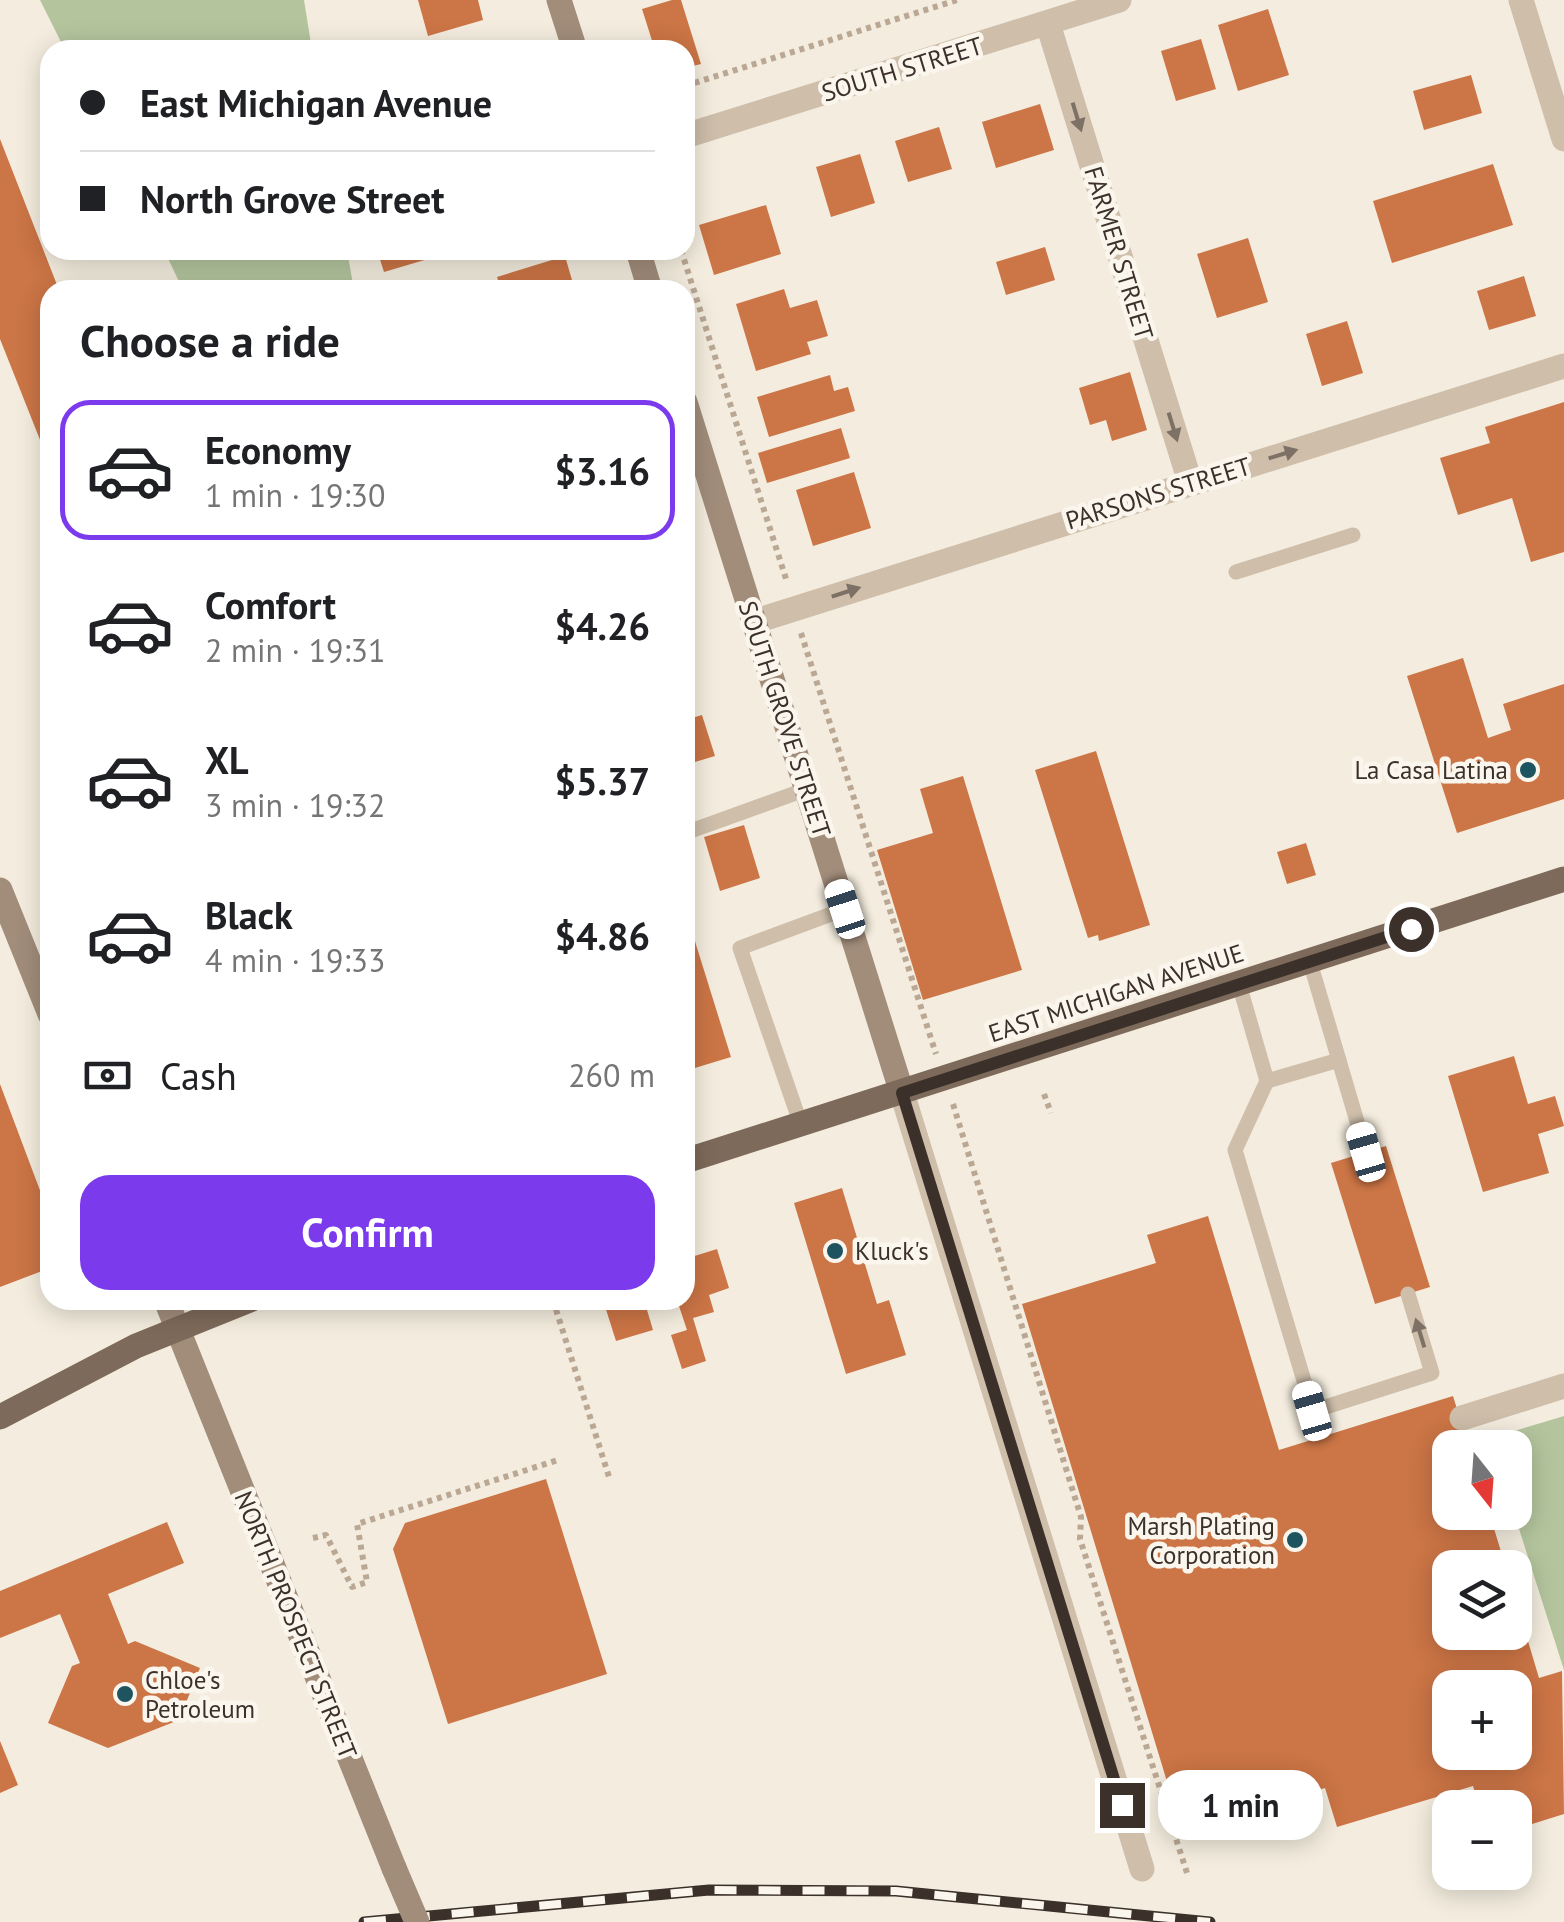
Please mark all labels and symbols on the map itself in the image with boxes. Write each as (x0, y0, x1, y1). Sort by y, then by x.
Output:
street label: SOUTH STREET (818, 29, 987, 109)
one-way arrow (1070, 102, 1085, 133)
street label: FARMER STREET (1077, 162, 1161, 344)
one-way arrow (1166, 413, 1181, 443)
one-way arrow (1269, 445, 1299, 460)
street label: PARSONS STREET (1062, 450, 1254, 536)
one-way arrow (832, 584, 862, 599)
street label: SOUTH GROVE STREET (732, 597, 838, 841)
place label: La Casa Latina (1355, 754, 1508, 786)
marker: La Casa Latina (1517, 759, 1539, 781)
car (821, 876, 869, 942)
route start (1389, 907, 1434, 952)
street label: EAST MICHIGAN AVENUE (984, 937, 1248, 1049)
car (1343, 1119, 1389, 1185)
place label: Kluck's (855, 1235, 929, 1267)
marker: Kluck's (824, 1240, 846, 1262)
one-way arrow (1412, 1318, 1427, 1348)
car (1289, 1378, 1335, 1444)
north arrow (1432, 1430, 1532, 1530)
street label: NORTH PROSPECT STREET (228, 1486, 364, 1764)
place label: Marsh Plating Corporation (1127, 1510, 1275, 1571)
marker: Marsh Plating Corporation (1284, 1529, 1306, 1551)
place label: Chloe's Petroleum (145, 1664, 255, 1725)
marker: Chloe's Petroleum (114, 1683, 136, 1705)
callout: 1 min (1157, 1770, 1322, 1840)
route end (1100, 1783, 1145, 1828)

